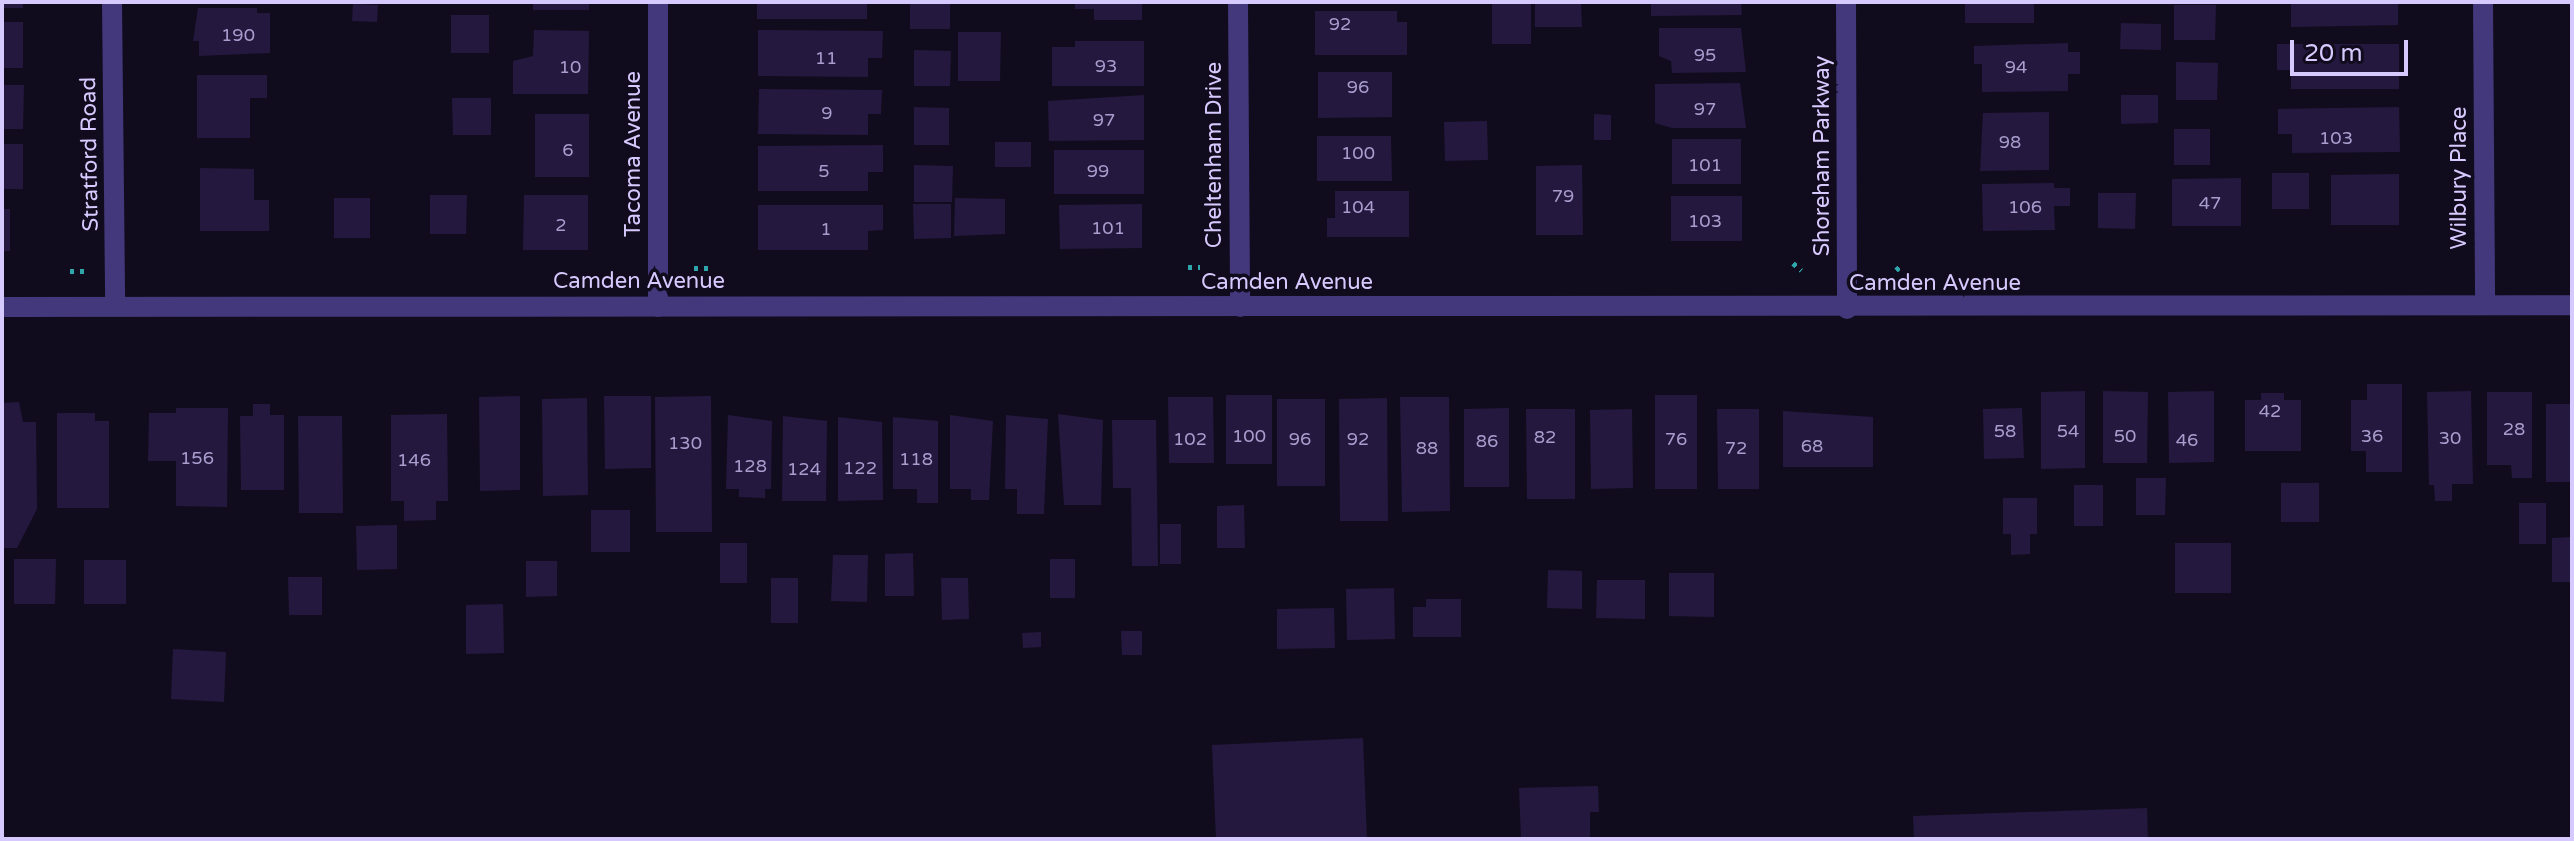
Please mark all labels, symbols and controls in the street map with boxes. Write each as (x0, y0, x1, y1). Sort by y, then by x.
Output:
house number: 92 (1329, 13, 1351, 35)
house number: 190 (221, 24, 255, 46)
scale bar (2294, 24, 2412, 74)
text: 20 m (2304, 39, 2362, 68)
house number: 95 (1694, 44, 1716, 66)
house number: 11 (815, 47, 837, 69)
house number: 93 (1095, 55, 1117, 77)
house number: 10 (559, 56, 581, 78)
street label: Shoreham Parkway (1810, 56, 1836, 256)
house number: 94 (2005, 56, 2027, 78)
street label: Cheltenham Drive (1202, 62, 1228, 248)
street label: Tacoma Avenue (621, 71, 647, 237)
house number: 96 (1347, 76, 1369, 98)
street label: Stratford Road (75, 77, 105, 231)
house number: 97 (1694, 98, 1716, 120)
house number: 9 (821, 102, 833, 124)
street label: Wilbury Place (2447, 107, 2473, 249)
house number: 97 (1093, 109, 1115, 131)
house number: 103 (2319, 127, 2353, 149)
house number: 98 (1999, 131, 2021, 153)
house number: 6 (562, 139, 574, 161)
house number: 100 (1341, 142, 1375, 164)
house number: 101 (1688, 154, 1722, 176)
house number: 5 (818, 160, 830, 182)
house number: 99 (1087, 160, 1109, 182)
house number: 79 (1552, 185, 1574, 207)
house number: 47 (2199, 192, 2221, 214)
house number: 104 (1341, 196, 1375, 218)
house number: 106 (2008, 196, 2042, 218)
house number: 103 (1688, 210, 1722, 232)
house number: 2 (555, 214, 567, 236)
house number: 101 (1091, 217, 1125, 239)
house number: 1 (820, 218, 832, 240)
street label: Camden Avenue (553, 269, 725, 295)
street label: Camden Avenue (1201, 270, 1373, 296)
street label: Camden Avenue (1849, 271, 2021, 297)
house number: 42 (2259, 400, 2281, 422)
house number: 28 (2503, 418, 2525, 440)
house number: 58 (1994, 420, 2016, 442)
house number: 54 (2057, 420, 2079, 442)
house number: 100 (1232, 425, 1266, 447)
house number: 50 (2114, 425, 2136, 447)
house number: 36 (2361, 425, 2383, 447)
house number: 82 (1534, 426, 1556, 448)
house number: 30 (2439, 427, 2461, 449)
house number: 102 (1173, 428, 1207, 450)
house number: 96 (1289, 428, 1311, 450)
house number: 92 (1347, 428, 1369, 450)
house number: 76 (1665, 428, 1687, 450)
house number: 46 (2176, 429, 2198, 451)
house number: 86 (1476, 430, 1498, 452)
house number: 130 (668, 432, 702, 454)
house number: 68 (1801, 435, 1823, 457)
house number: 88 (1416, 437, 1438, 459)
house number: 72 (1725, 437, 1747, 459)
house number: 156 (180, 447, 214, 469)
house number: 118 (899, 448, 933, 470)
house number: 146 (397, 449, 431, 471)
house number: 128 (733, 455, 767, 477)
house number: 122 (843, 457, 877, 479)
house number: 124 (787, 458, 821, 480)

